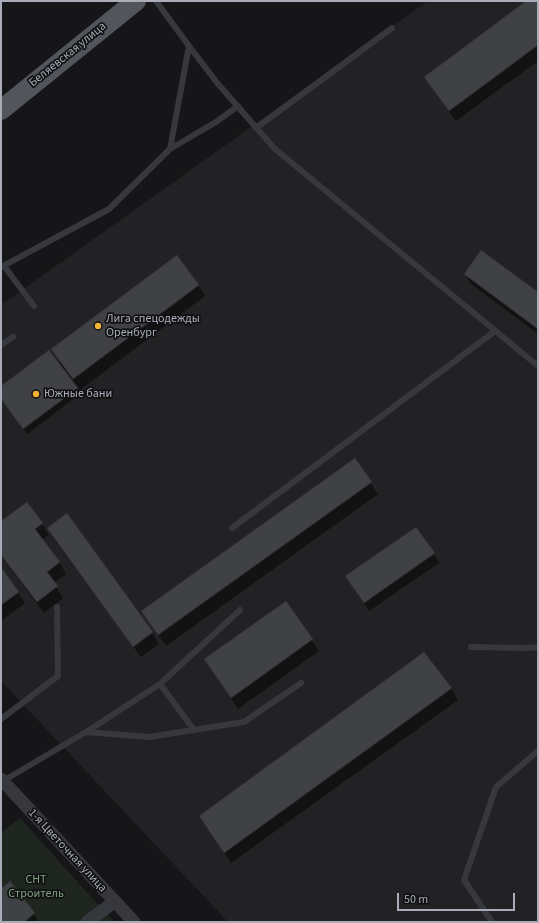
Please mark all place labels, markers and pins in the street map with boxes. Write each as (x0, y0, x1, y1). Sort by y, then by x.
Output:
place label: Лига спецодежды Оренбург (106, 312, 200, 340)
marker: Лига спецодежды Оренбург (93, 321, 103, 331)
place label: Южные бани (44, 387, 112, 401)
marker: Южные бани (31, 389, 41, 399)

